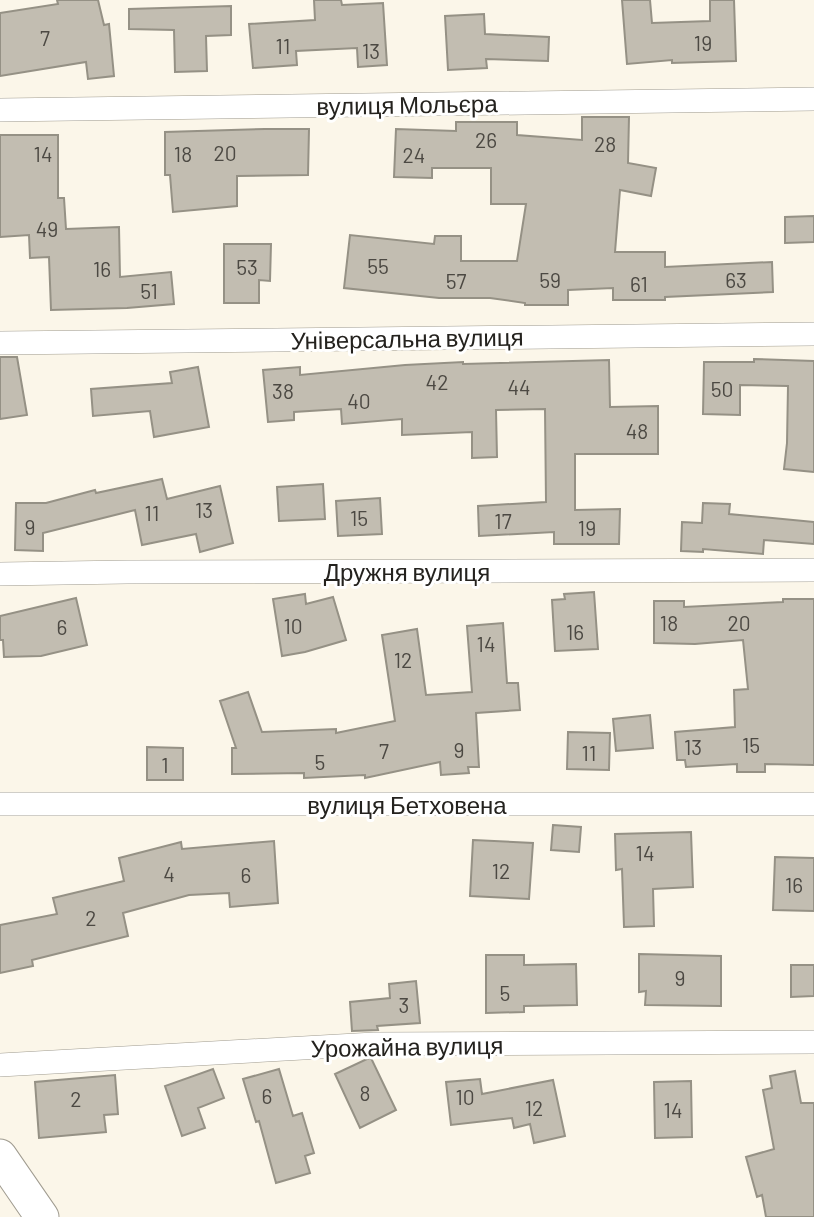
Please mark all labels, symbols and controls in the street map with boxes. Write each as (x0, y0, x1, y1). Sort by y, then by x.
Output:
house number: 7 (40, 25, 50, 50)
house number: 19 (694, 30, 712, 55)
house number: 11 (276, 33, 290, 58)
house number: 13 (362, 38, 380, 63)
street label: вулиця Мольєра (316, 88, 498, 120)
house number: 26 (475, 127, 497, 152)
house number: 28 (594, 131, 616, 156)
house number: 20 (213, 140, 237, 165)
house number: 14 (34, 141, 52, 166)
house number: 18 (174, 141, 192, 166)
house number: 24 (403, 142, 425, 167)
house number: 49 (36, 216, 58, 241)
house number: 55 (367, 253, 389, 278)
house number: 53 (236, 254, 258, 279)
house number: 16 (93, 256, 111, 281)
house number: 59 (539, 267, 561, 292)
house number: 63 (725, 267, 747, 292)
house number: 57 (446, 268, 466, 293)
house number: 61 (630, 271, 648, 296)
house number: 51 (140, 278, 158, 303)
street label: Універсальна вулиця (290, 321, 524, 355)
house number: 42 (426, 369, 448, 394)
house number: 44 (507, 374, 531, 399)
house number: 50 (711, 376, 733, 401)
house number: 38 (272, 378, 294, 403)
house number: 40 (347, 388, 371, 413)
house number: 48 (626, 418, 648, 443)
house number: 13 (195, 497, 213, 522)
house number: 11 (145, 500, 159, 525)
house number: 15 (350, 505, 368, 530)
house number: 17 (494, 508, 512, 533)
house number: 9 (25, 514, 35, 539)
house number: 19 (578, 515, 596, 540)
street label: Дружня вулиця (324, 557, 490, 586)
house number: 18 (660, 610, 678, 635)
house number: 20 (727, 610, 751, 635)
house number: 10 (283, 613, 303, 638)
house number: 6 (57, 614, 67, 639)
house number: 16 (566, 619, 584, 644)
house number: 14 (477, 631, 495, 656)
house number: 12 (394, 647, 412, 672)
house number: 15 (742, 732, 760, 757)
house number: 13 (684, 734, 702, 759)
house number: 9 (454, 737, 464, 762)
house number: 7 (379, 738, 389, 763)
house number: 11 (582, 740, 596, 765)
house number: 5 (315, 749, 325, 774)
house number: 1 (161, 752, 169, 777)
street label: вулиця Бетховена (307, 790, 507, 819)
house number: 14 (636, 840, 654, 865)
house number: 12 (492, 858, 510, 883)
house number: 4 (163, 861, 175, 886)
house number: 6 (241, 862, 251, 887)
house number: 16 (785, 872, 803, 897)
house number: 2 (85, 905, 97, 930)
house number: 9 (675, 965, 685, 990)
house number: 5 (500, 980, 510, 1005)
house number: 3 (399, 992, 409, 1017)
street label: Урожайна вулиця (310, 1030, 504, 1062)
house number: 8 (360, 1080, 370, 1105)
house number: 6 (262, 1083, 272, 1108)
house number: 10 (455, 1084, 475, 1109)
house number: 2 (70, 1086, 82, 1111)
house number: 12 (525, 1095, 543, 1120)
house number: 14 (664, 1097, 682, 1122)

